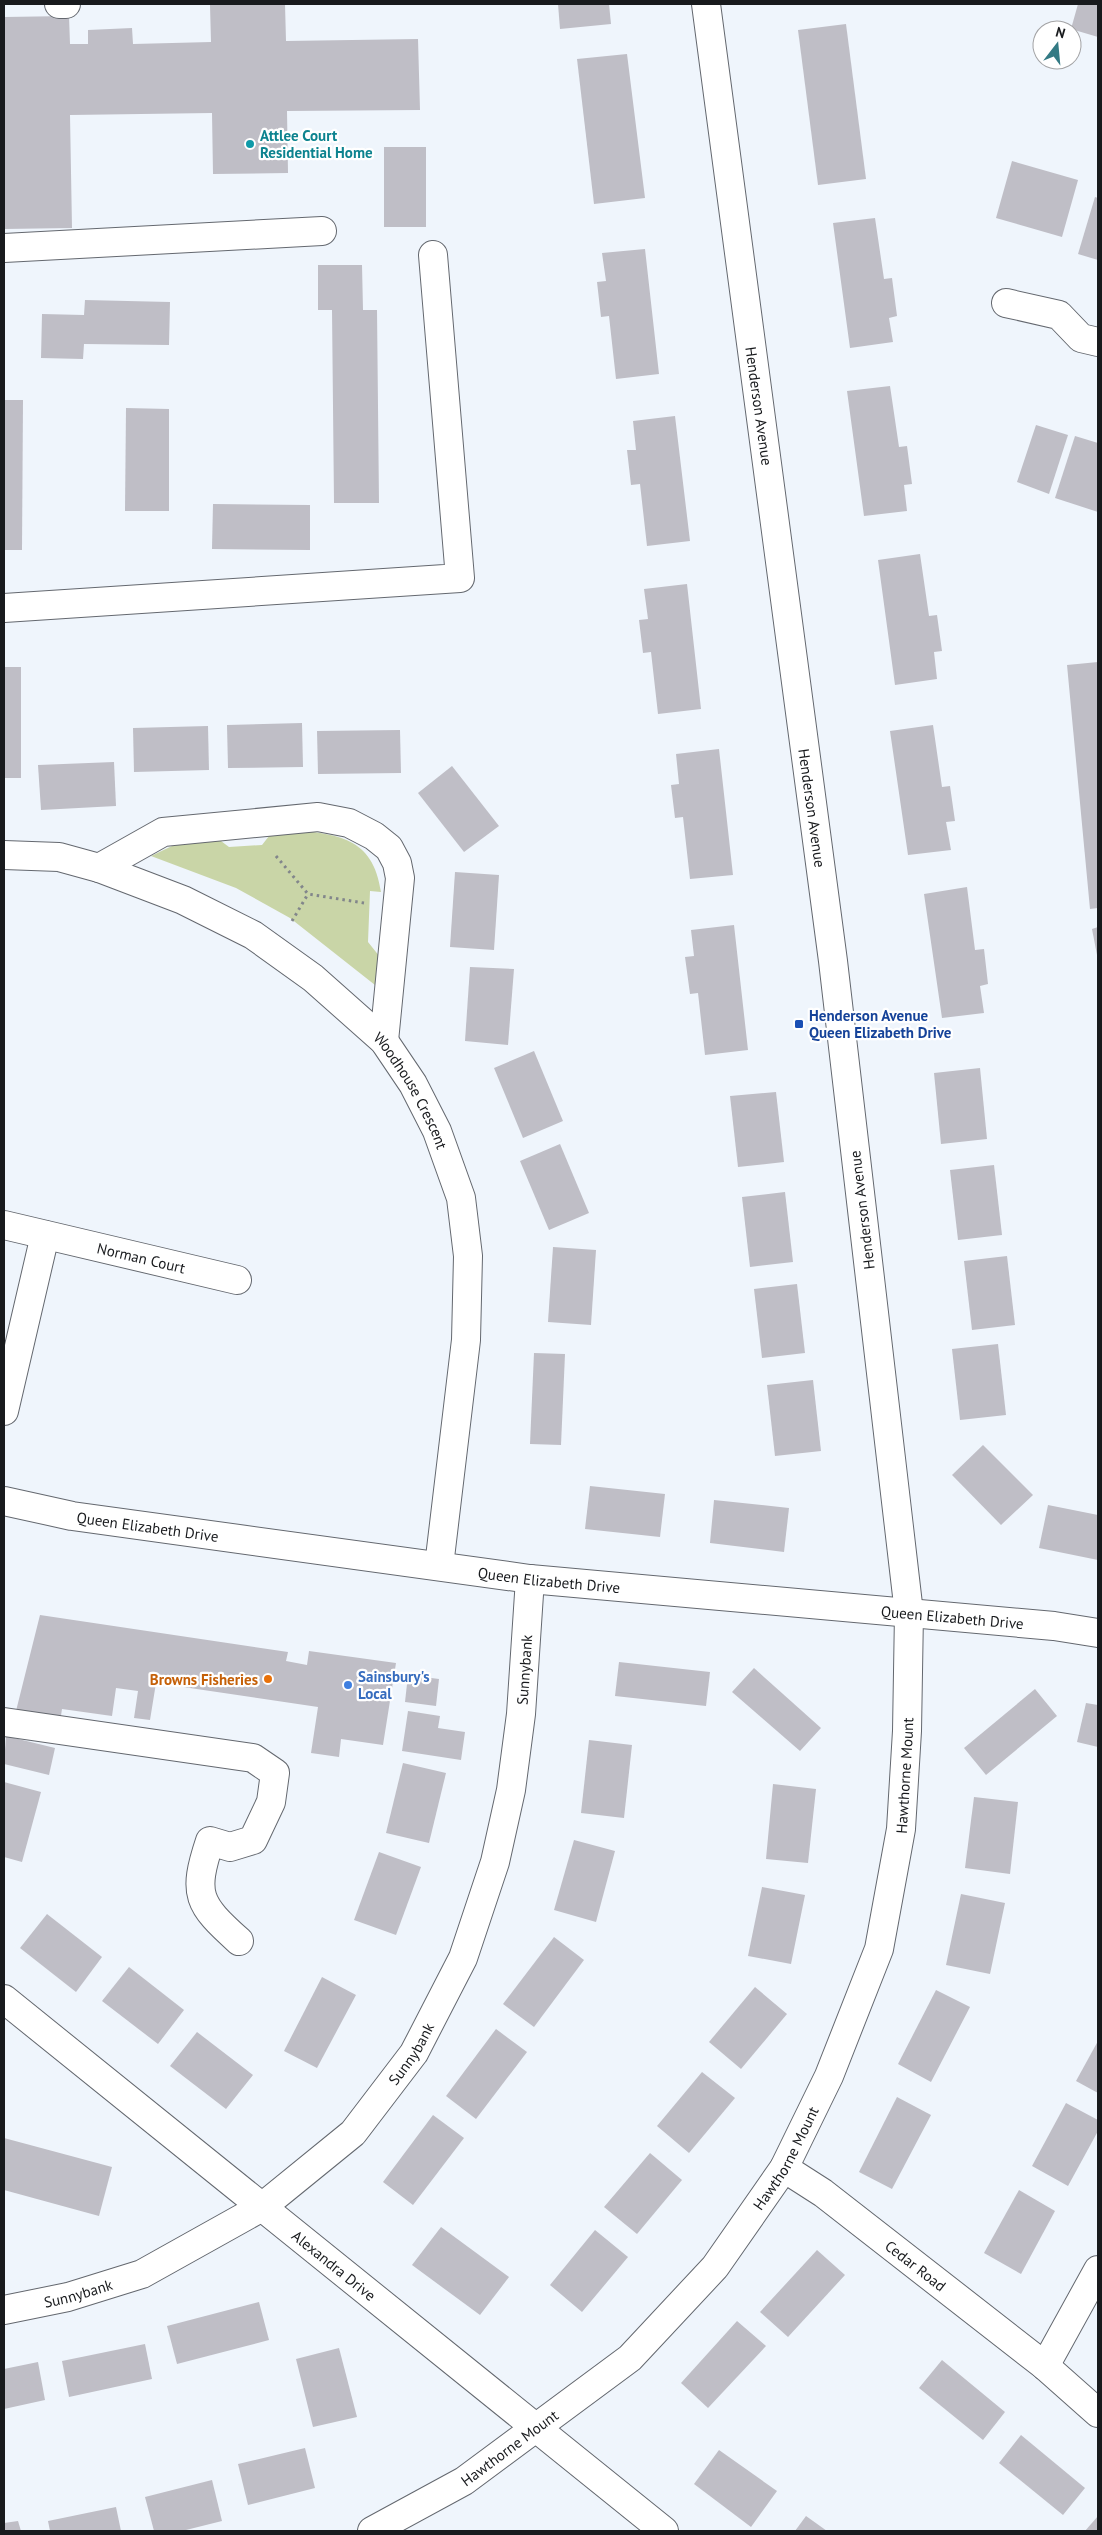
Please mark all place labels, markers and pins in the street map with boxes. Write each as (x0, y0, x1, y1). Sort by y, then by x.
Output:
place label: Attlee Court Residential Home (260, 126, 373, 162)
marker: Attlee Court Residential Home (244, 138, 256, 150)
place label: Henderson Avenue Queen Elizabeth Drive (809, 1006, 952, 1042)
marker: Henderson Avenue Queen Elizabeth Drive (793, 1018, 805, 1030)
place label: Sainsbury's Local (358, 1667, 430, 1703)
place label: Browns Fisheries (150, 1670, 258, 1689)
marker: Browns Fisheries (262, 1673, 274, 1685)
marker: Sainsbury's Local (342, 1679, 354, 1691)

